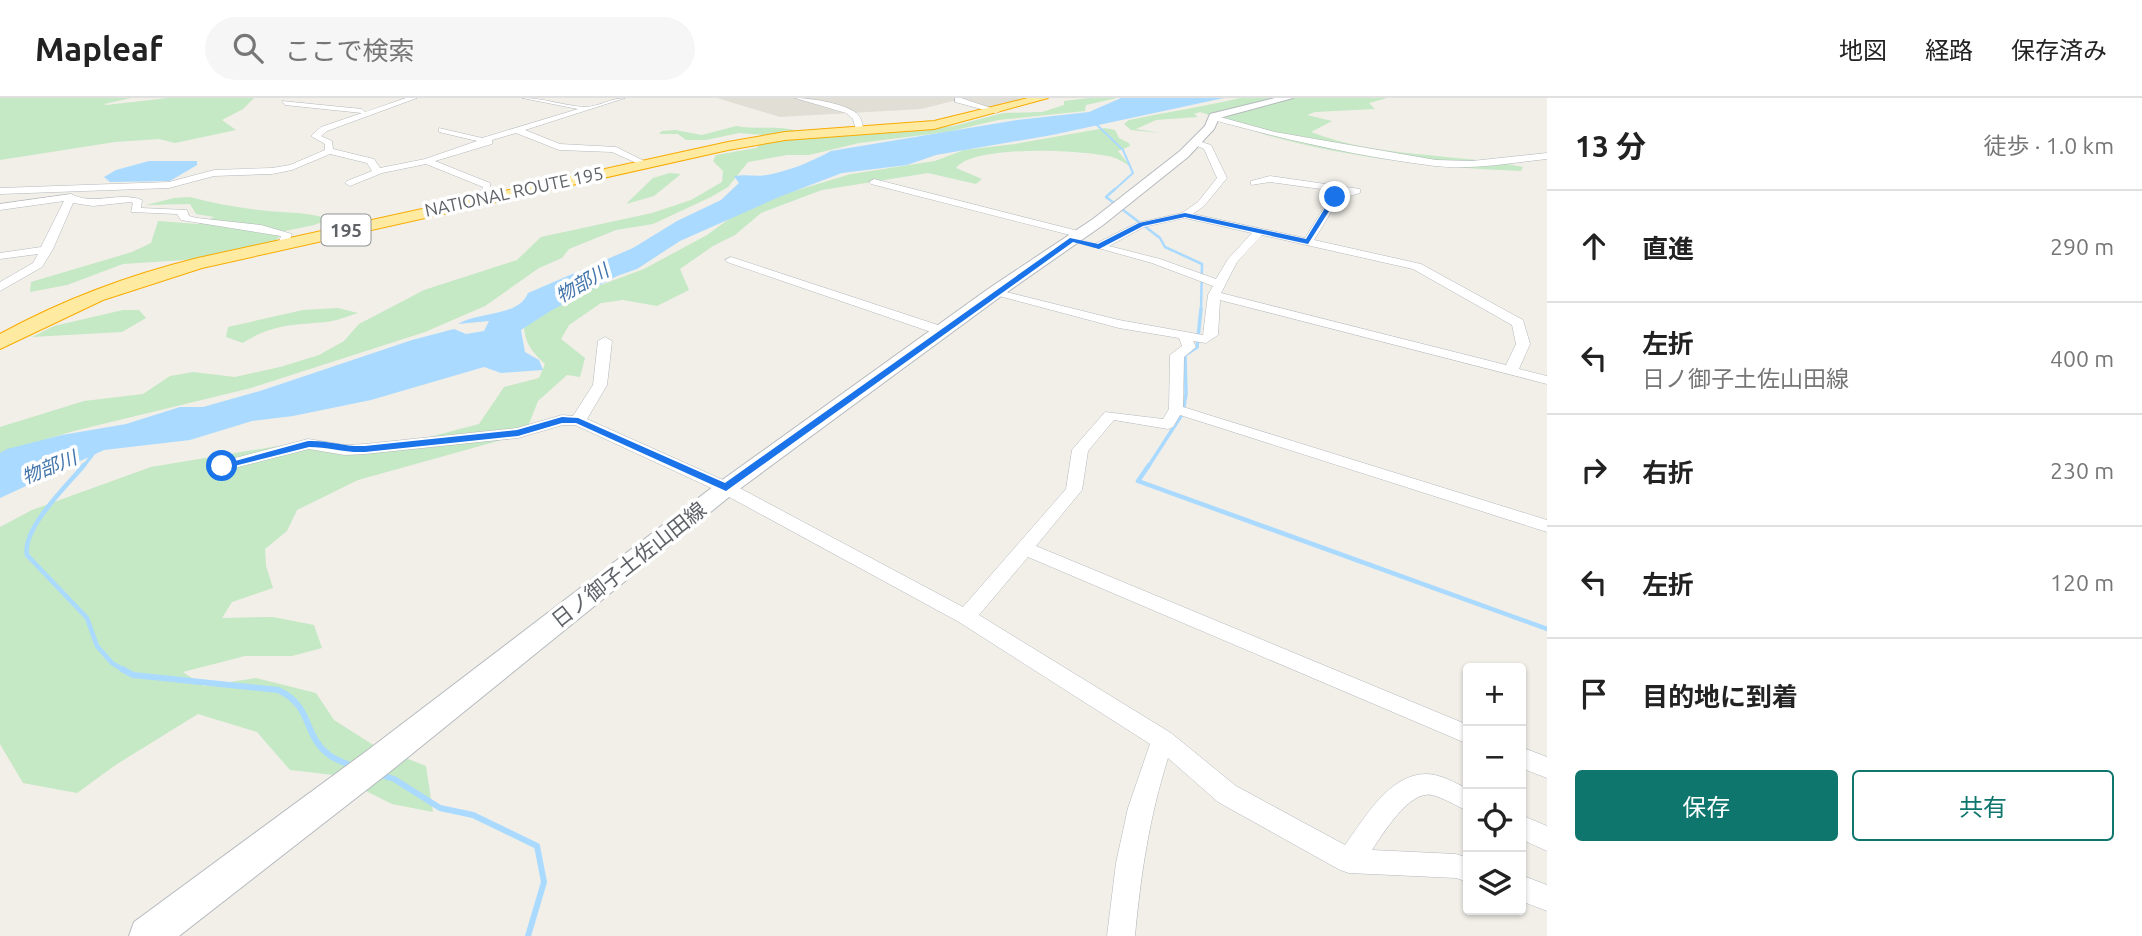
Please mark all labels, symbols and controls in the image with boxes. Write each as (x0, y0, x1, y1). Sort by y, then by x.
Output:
search box (205, 17, 695, 80)
icon: search (229, 29, 267, 67)
text: Mapleaf (35, 30, 163, 67)
text: ここで検索 (285, 36, 415, 65)
text: 地図 (1839, 37, 1887, 64)
text: 経路 (1925, 37, 1973, 64)
text: 保存済み (2011, 37, 2107, 64)
text: 13 分 (1575, 129, 1646, 163)
text: 徒歩 · 1.0 km (1983, 133, 2114, 158)
street label: NATIONAL ROUTE 195 (423, 162, 605, 220)
route end (1319, 181, 1350, 212)
road number: 195 (322, 214, 370, 246)
icon: ahead (1575, 227, 1613, 265)
text: 直進 (1642, 234, 1694, 263)
text: 290 m (2050, 234, 2114, 259)
water label: 物部川 (552, 258, 614, 307)
text: 左折 (1642, 329, 1694, 358)
icon: left (1575, 339, 1613, 377)
text: 400 m (2050, 346, 2114, 371)
text: 日ノ御子土佐山田線 (1642, 366, 1849, 391)
water label: 物部川 (18, 445, 81, 488)
route start (206, 450, 237, 481)
icon: right (1575, 451, 1613, 489)
text: 右折 (1642, 458, 1694, 487)
text: 230 m (2050, 458, 2114, 483)
street label: 日ノ御子土佐山田線 (547, 497, 710, 632)
icon: left (1575, 563, 1613, 601)
text: 左折 (1642, 570, 1694, 599)
text: 120 m (2050, 570, 2114, 595)
map controls (1463, 663, 1526, 915)
button: + (1463, 663, 1526, 726)
icon: arrive (1575, 675, 1613, 713)
text: 目的地に到着 (1642, 682, 1798, 711)
button: − (1463, 726, 1526, 789)
button: 保存 (1575, 770, 1838, 841)
button: 共有 (1852, 770, 2114, 841)
button: locate (1463, 789, 1526, 852)
button: layers (1463, 852, 1526, 915)

